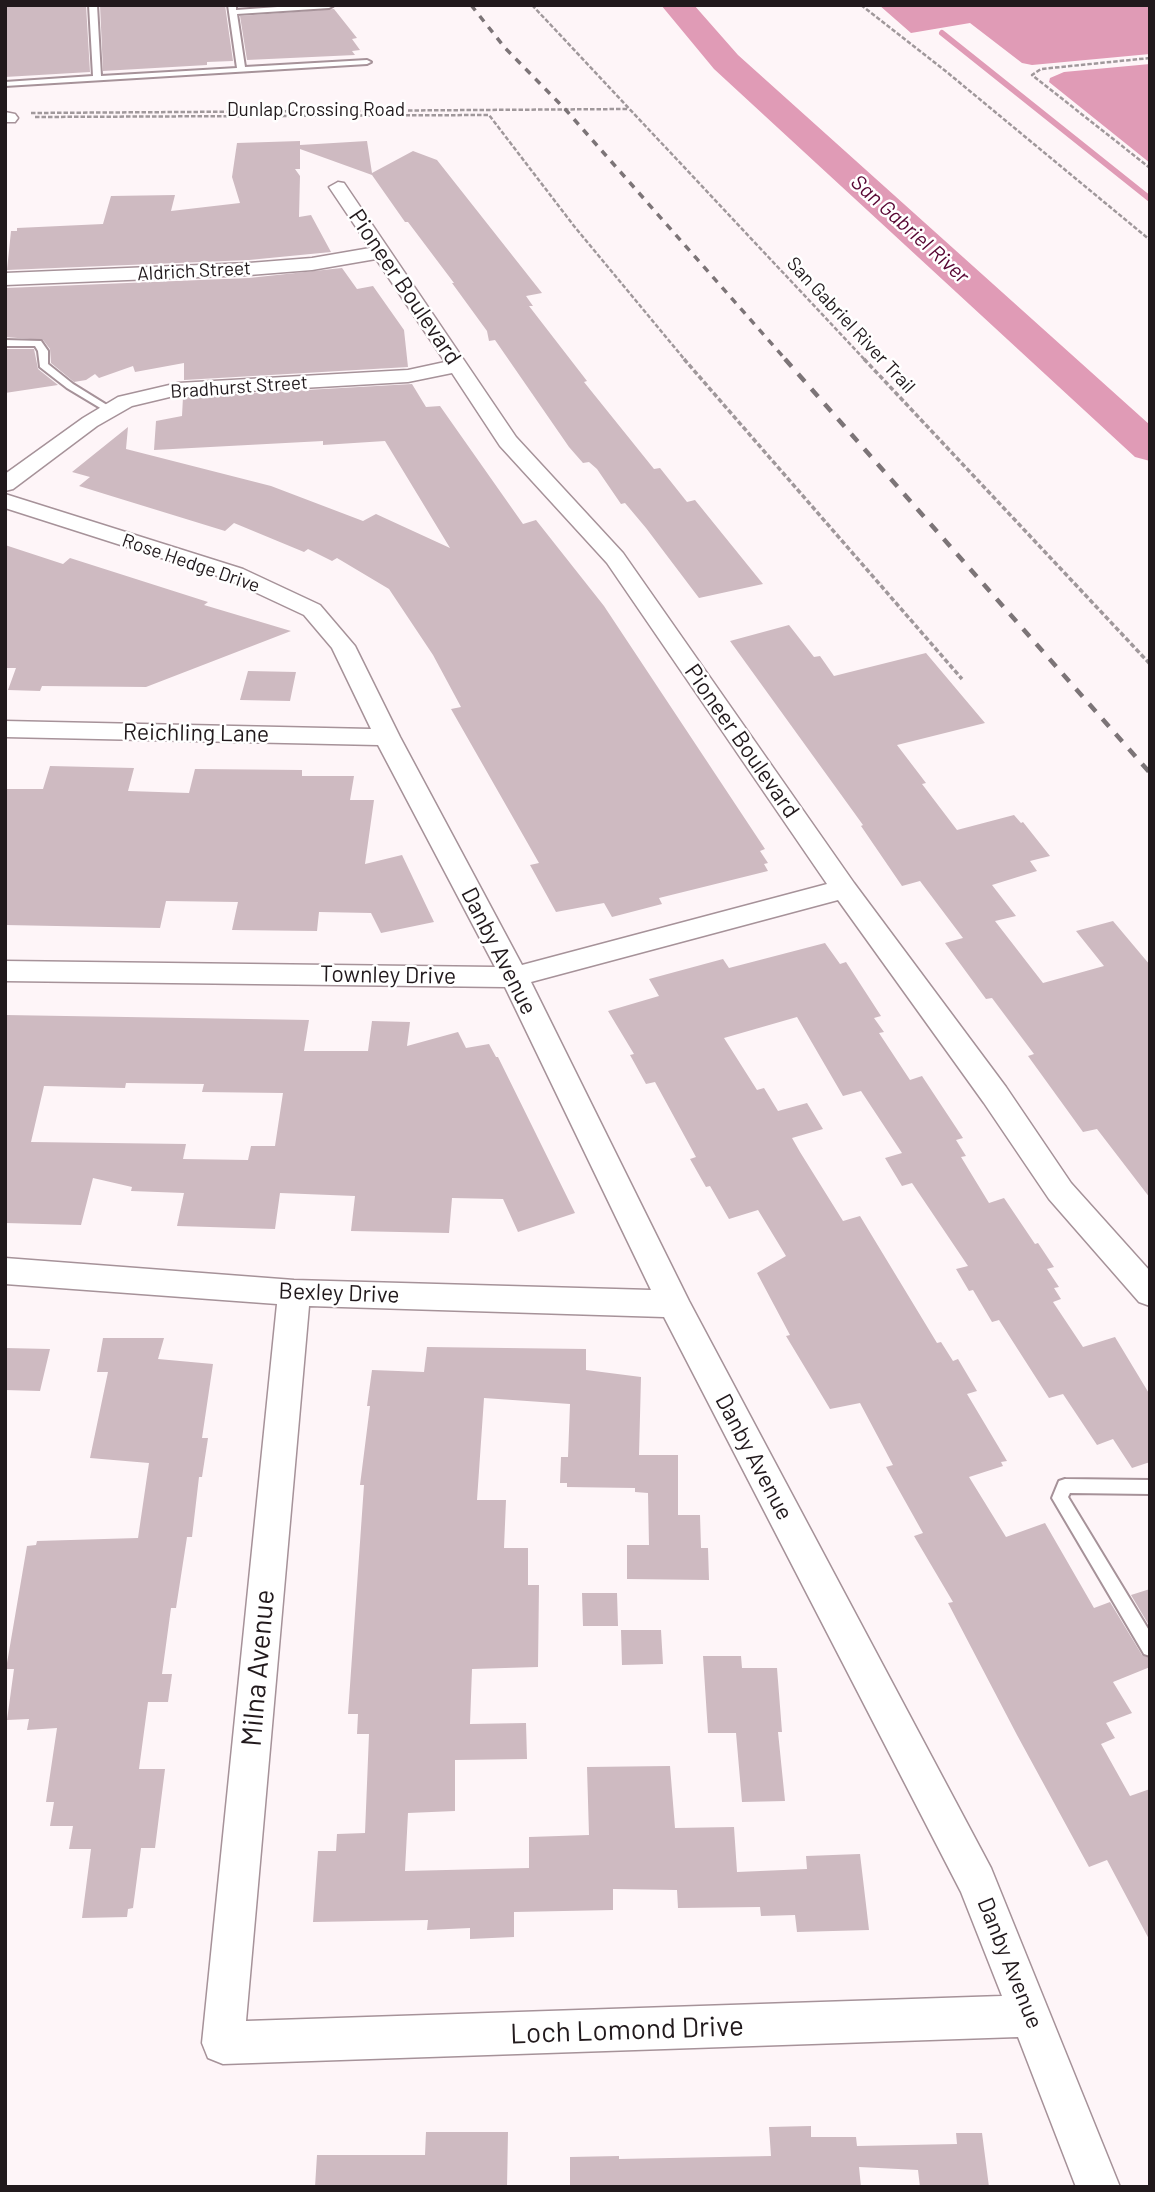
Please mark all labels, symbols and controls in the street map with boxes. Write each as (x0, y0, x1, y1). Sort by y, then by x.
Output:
street label: Dunlap Crossing Road (227, 99, 405, 121)
water label: San Gabriel River (846, 169, 974, 289)
street label: Pioneer Boulevard (343, 204, 467, 370)
street label: San Gabriel River Trail (782, 252, 920, 398)
street label: Aldrich Street (137, 257, 251, 285)
street label: Bradhurst Street (169, 371, 309, 403)
street label: Rose Hedge Drive (119, 529, 263, 597)
street label: Pioneer Boulevard (679, 659, 805, 823)
street label: Reichling Lane (123, 718, 269, 748)
street label: Danby Avenue (455, 883, 543, 1019)
street label: Townley Drive (320, 960, 456, 990)
street label: Bexley Drive (278, 1277, 400, 1309)
street label: Danby Avenue (709, 1389, 799, 1525)
street label: Milna Avenue (234, 1588, 282, 1748)
street label: Danby Avenue (971, 1893, 1049, 2033)
street label: Loch Lomond Drive (510, 2009, 744, 2051)

